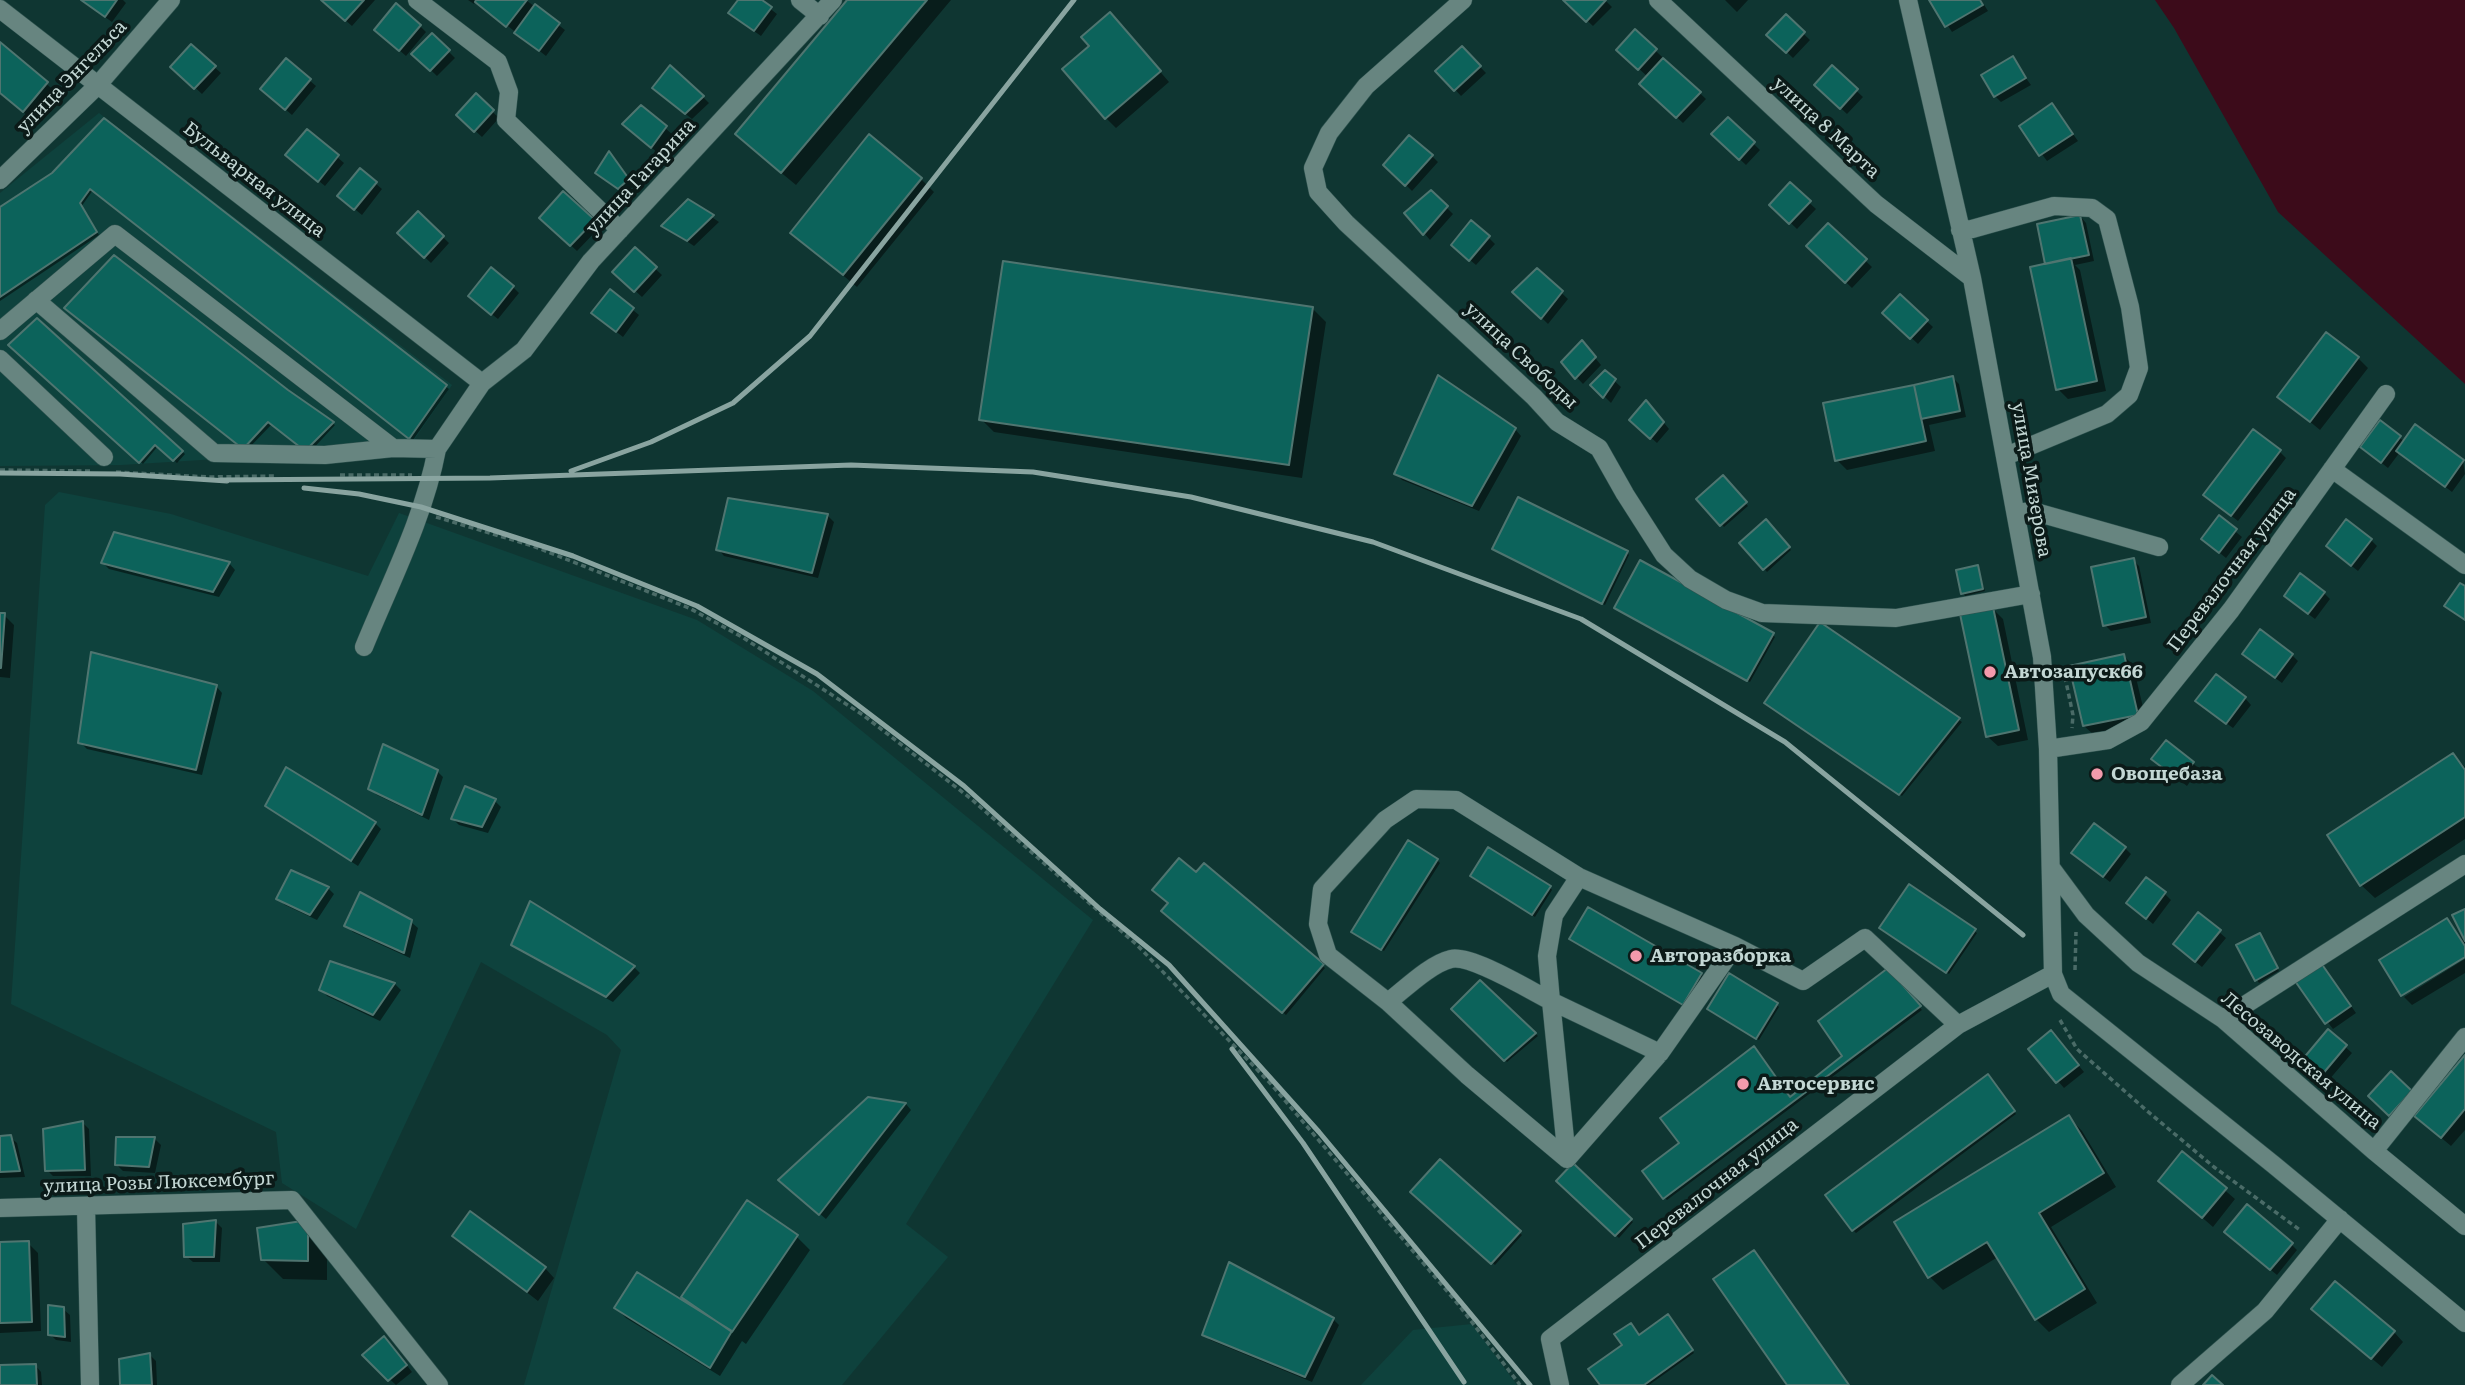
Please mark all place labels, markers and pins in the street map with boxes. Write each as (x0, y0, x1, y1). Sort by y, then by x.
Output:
place label: Автозапуск66 (2004, 661, 2143, 683)
marker: Автозапуск66 (1982, 664, 1998, 680)
place label: Овощебаза (2111, 763, 2222, 785)
marker: Овощебаза (2089, 766, 2105, 782)
place label: Авторазборка (1650, 945, 1791, 967)
marker: Авторазборка (1628, 948, 1644, 964)
place label: Автосервис (1757, 1073, 1875, 1095)
marker: Автосервис (1735, 1076, 1751, 1092)

